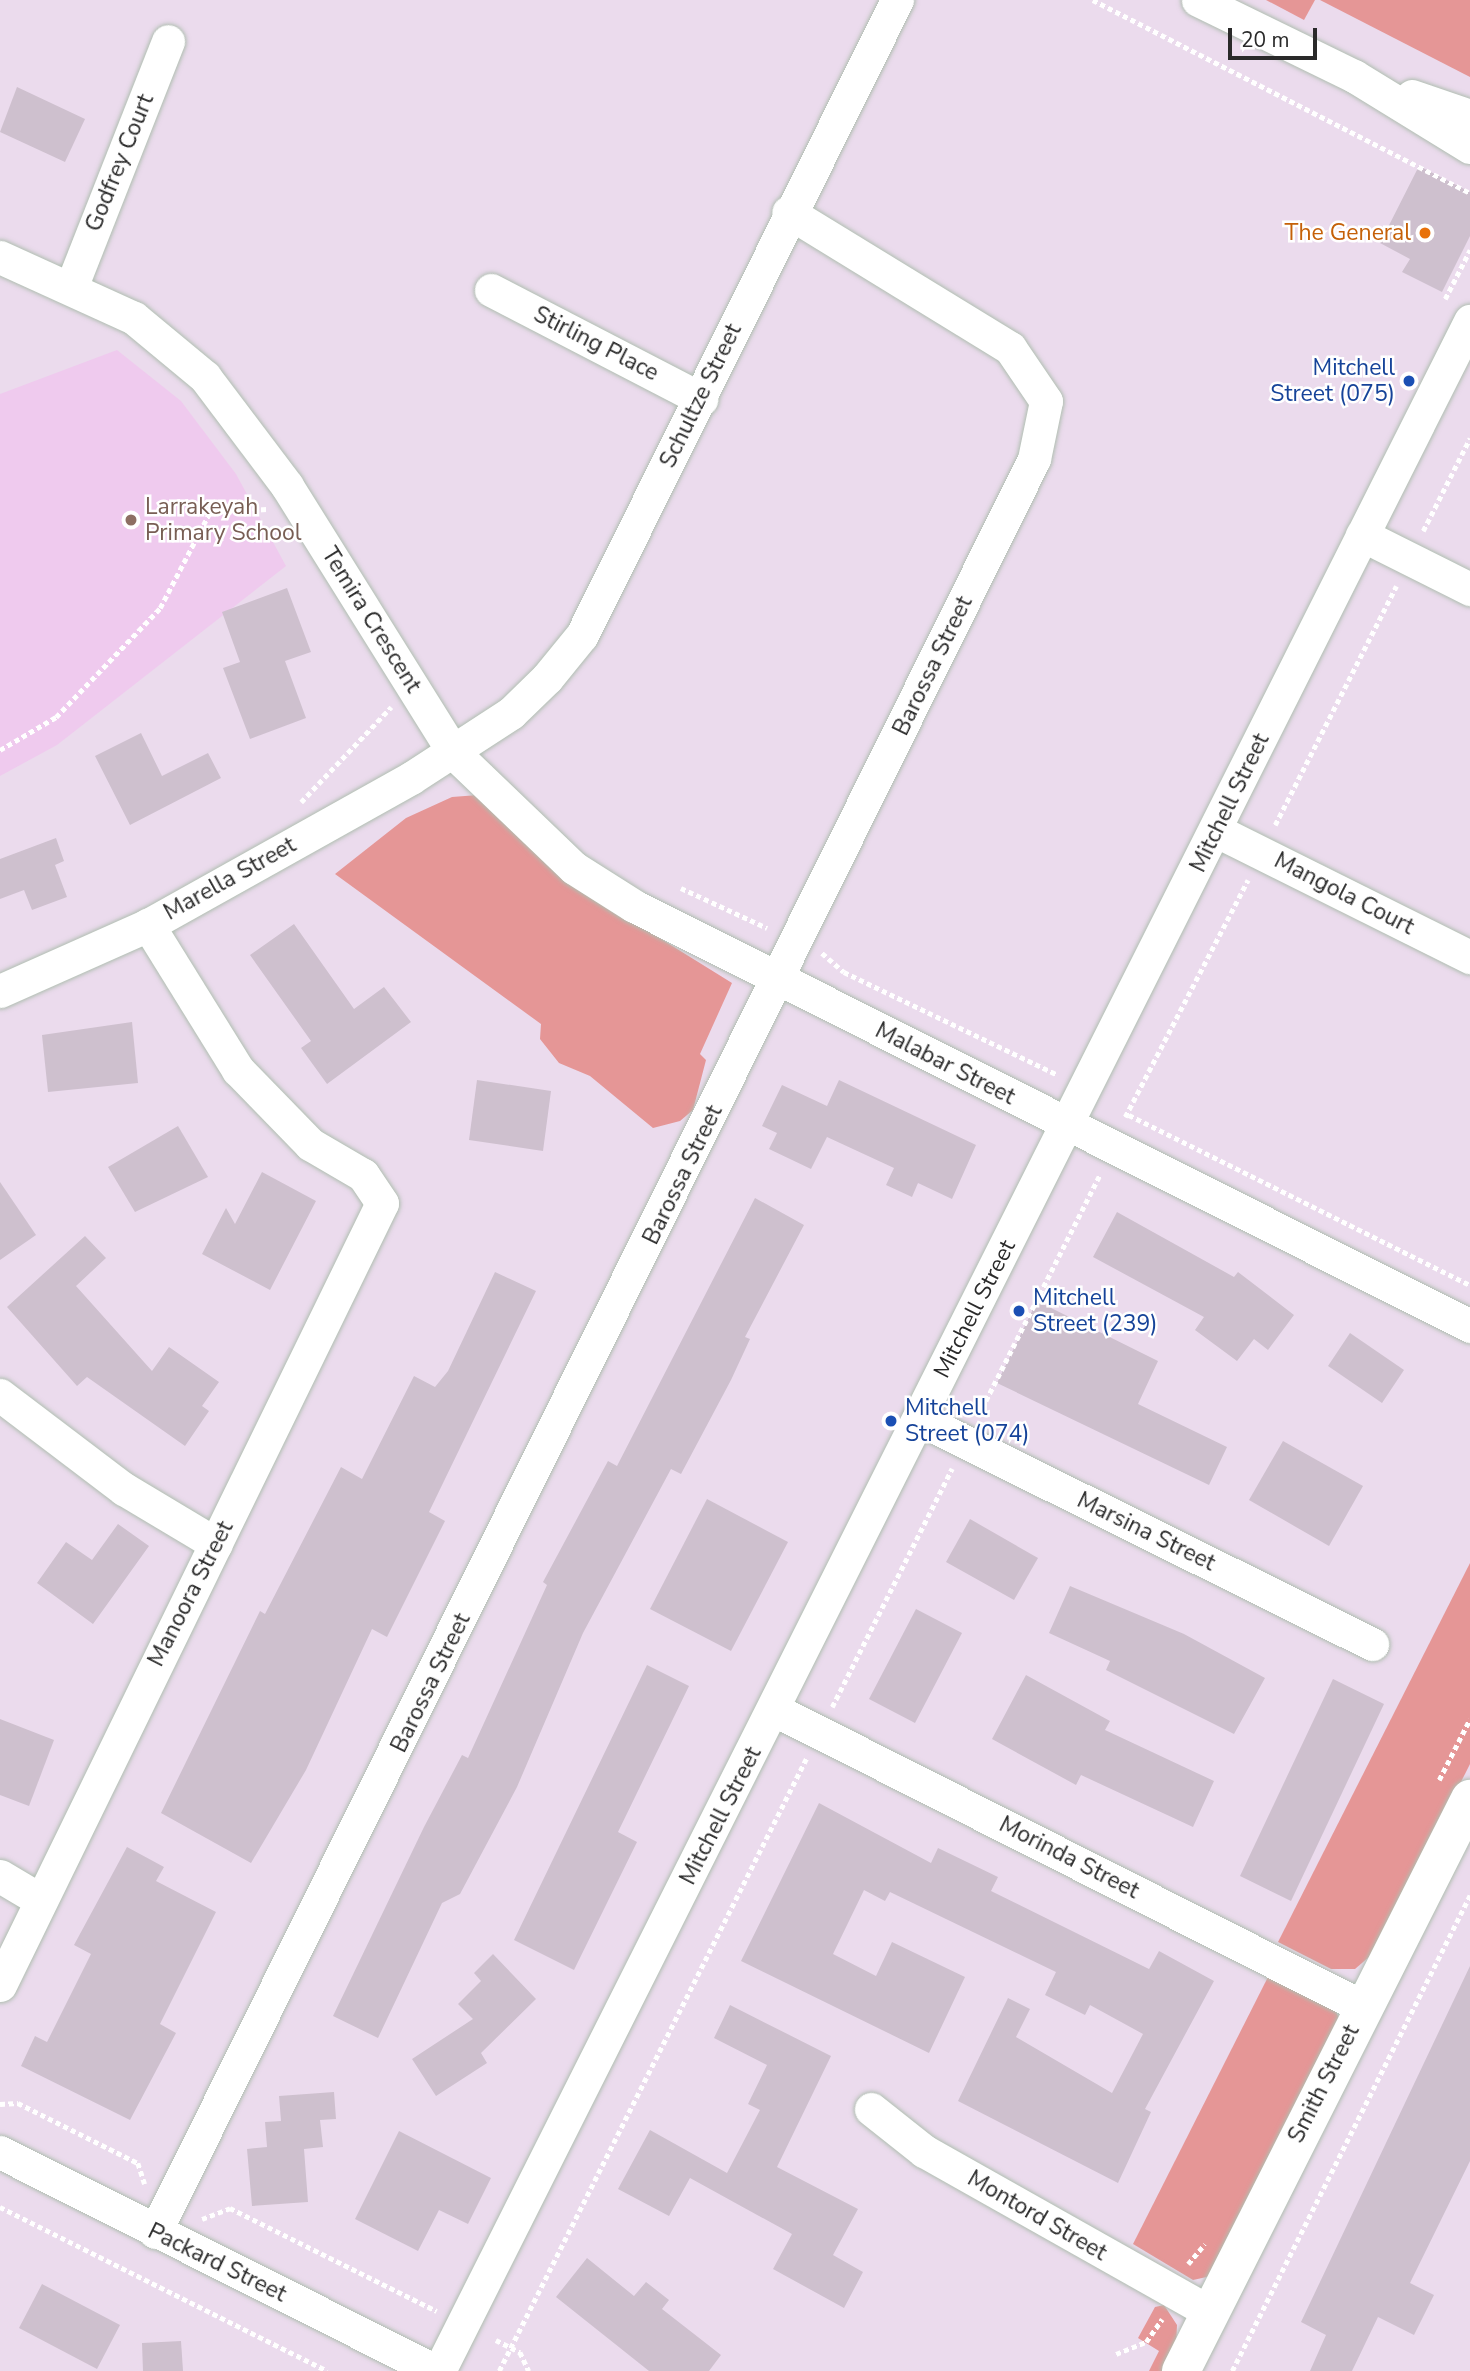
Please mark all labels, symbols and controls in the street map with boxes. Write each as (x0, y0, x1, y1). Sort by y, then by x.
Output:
scale bar (1232, 14, 1321, 58)
text: 20 m (1241, 26, 1290, 54)
street label: Godfrey Court (80, 90, 160, 236)
place label: The General (1285, 219, 1411, 247)
marker: The General (1417, 225, 1433, 241)
street label: Stirling Place (529, 301, 663, 387)
street label: Schultze Street (654, 320, 748, 472)
place label: Mitchell Street (075) (1270, 354, 1395, 408)
marker: Mitchell Street (075) (1401, 373, 1417, 389)
place label: Larrakeyah Primary School (145, 493, 302, 547)
marker: Larrakeyah Primary School (123, 512, 139, 528)
street label: Temira Crescent (315, 542, 427, 698)
street label: Barossa Street (887, 592, 979, 740)
street label: Mitchell Street (1184, 729, 1276, 877)
street label: Marella Street (159, 831, 301, 927)
street label: Mangola Court (1269, 847, 1419, 941)
street label: Malabar Street (870, 1017, 1020, 1111)
street label: Barossa Street (637, 1101, 729, 1249)
street label: Mitchell Street (928, 1235, 1022, 1383)
place label: Mitchell Street (239) (1033, 1284, 1158, 1338)
marker: Mitchell Street (239) (1011, 1303, 1027, 1319)
place label: Mitchell Street (074) (905, 1394, 1030, 1448)
marker: Mitchell Street (074) (883, 1413, 899, 1429)
street label: Marsina Street (1072, 1487, 1220, 1577)
street label: Manoora Street (143, 1517, 239, 1671)
street label: Barossa Street (385, 1609, 477, 1757)
street label: Mitchell Street (674, 1742, 768, 1890)
street label: Morinda Street (994, 1811, 1144, 1905)
street label: Smith Street (1282, 2020, 1366, 2148)
street label: Montord Street (962, 2165, 1112, 2267)
street label: Packard Street (143, 2218, 291, 2308)

